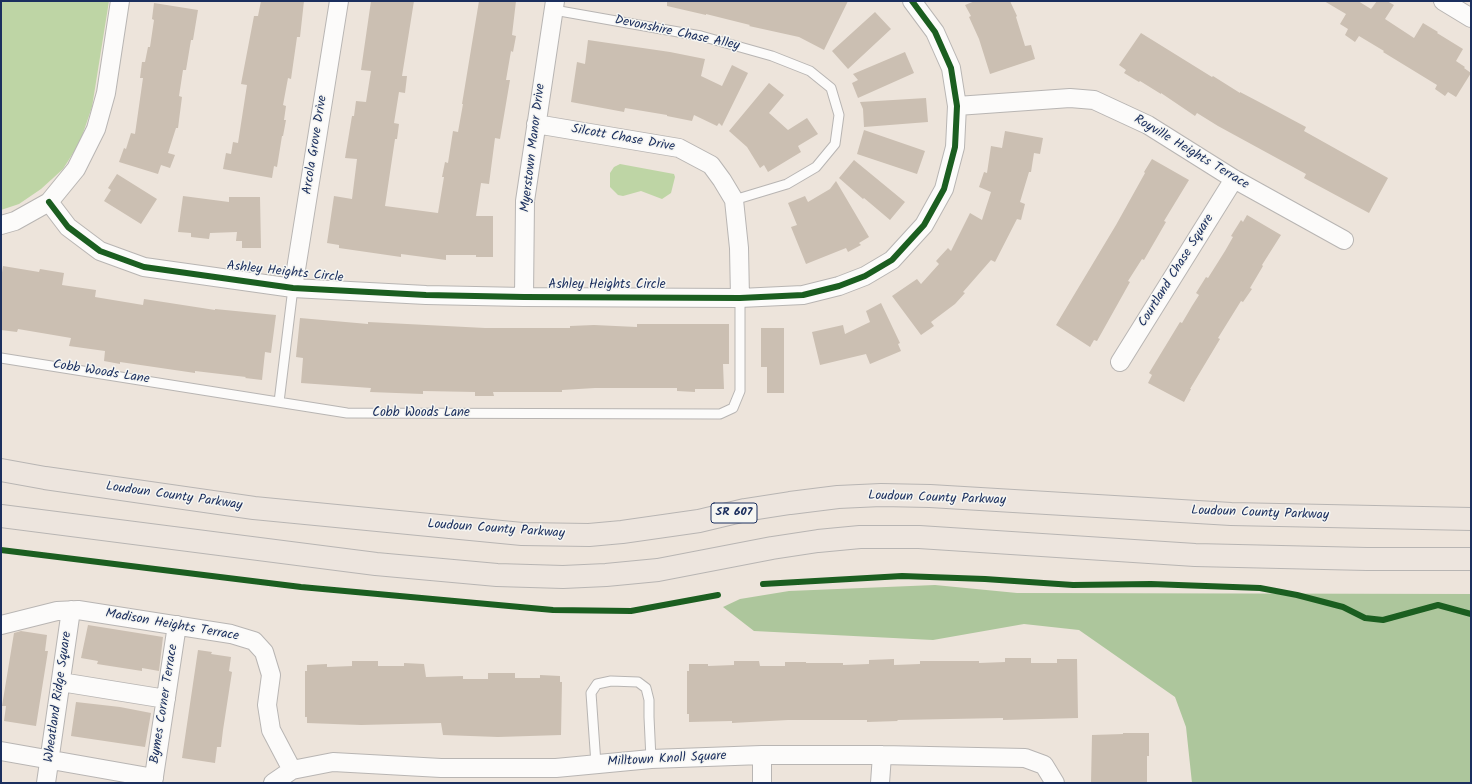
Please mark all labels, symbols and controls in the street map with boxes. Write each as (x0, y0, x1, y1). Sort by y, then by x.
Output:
street label: Devonshire Chase Alley (613, 13, 741, 55)
street label: Myerstown Manor Drive (518, 83, 550, 213)
street label: Arcola Grove Drive (300, 94, 332, 196)
street label: Royville Heights Terrace (1131, 112, 1251, 194)
street label: Silcott Chase Drive (570, 122, 676, 156)
street label: Courtland Chase Square (1136, 212, 1218, 330)
street label: Ashley Heights Circle (226, 259, 344, 287)
street label: Ashley Heights Circle (548, 278, 666, 294)
street label: Cobb Woods Lane (52, 358, 150, 388)
street label: Cobb Woods Lane (372, 406, 470, 422)
street label: Loudoun County Parkway (105, 480, 243, 514)
street label: Loudoun County Parkway (868, 489, 1006, 509)
road number: SR 607 (711, 503, 757, 523)
street label: Loudoun County Parkway (1191, 504, 1329, 524)
street label: Loudoun County Parkway (427, 517, 565, 543)
street label: Madison Heights Terrace (104, 607, 240, 645)
street label: Wheatland Ridge Square (42, 631, 76, 763)
street label: Bymes Corner Terrace (148, 643, 182, 765)
street label: Milltown Knoll Square (607, 749, 727, 771)

